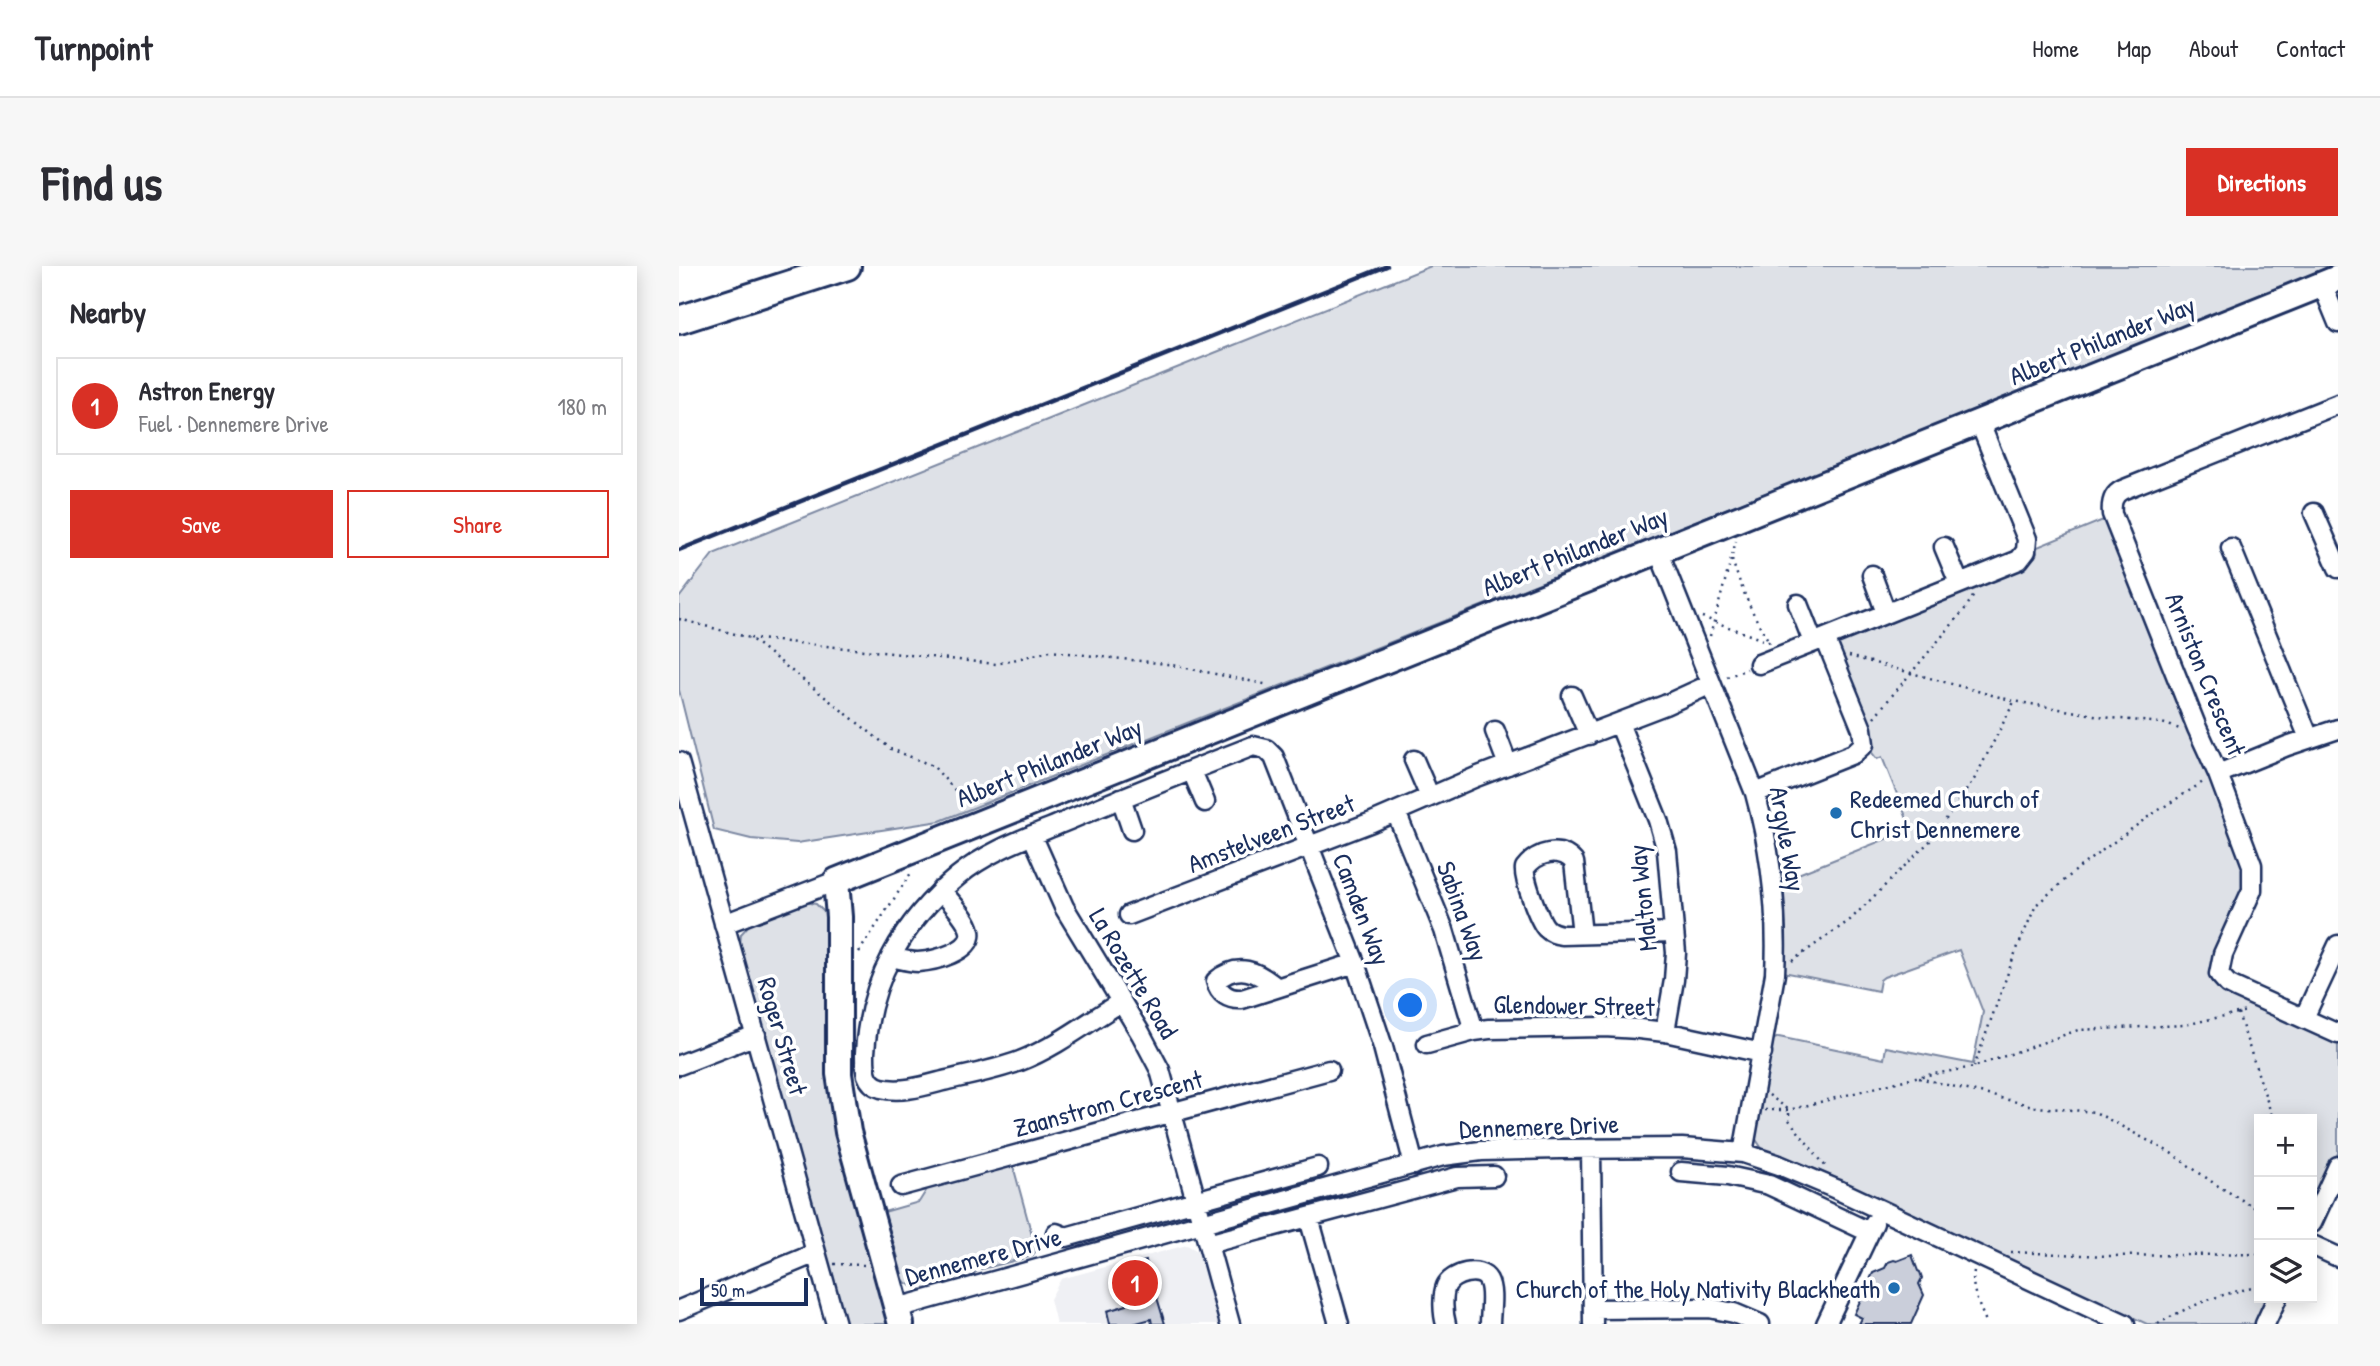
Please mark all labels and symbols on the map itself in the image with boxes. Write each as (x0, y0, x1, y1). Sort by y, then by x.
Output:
street label: Albert Philander Way (2004, 287, 2200, 393)
street label: Albert Philander Way (1477, 498, 1673, 604)
street label: Arniston Crescent (2157, 587, 2255, 762)
street label: Albert Philander Way (951, 709, 1147, 815)
place label: Redeemed Church of Christ Dennemere (1850, 781, 2040, 846)
street label: Argyle Way (1762, 784, 1814, 894)
street label: Amstelveen Street (1183, 785, 1360, 881)
marker: Redeemed Church of Christ Dennemere (1828, 805, 1844, 821)
street label: Malton Way (1619, 843, 1665, 953)
street label: Camden Way (1325, 848, 1399, 970)
street label: Sabina Way (1429, 856, 1497, 966)
street label: La Rozette Road (1081, 901, 1187, 1045)
street label: Roger Street (750, 973, 817, 1100)
street label: Glendower Street (1493, 986, 1656, 1024)
your location (1393, 988, 1427, 1022)
street label: Zaanstrom Crescent (1010, 1061, 1207, 1145)
street label: Dennemere Drive (1459, 1106, 1619, 1146)
street label: Dennemere Drive (901, 1218, 1065, 1294)
pin: 1 (1112, 1257, 1158, 1309)
place label: Church of the Holy Nativity Blackheath (1515, 1271, 1880, 1306)
scale bar (700, 1275, 809, 1307)
marker: Church of the Holy Nativity Blackheath (1886, 1280, 1902, 1296)

